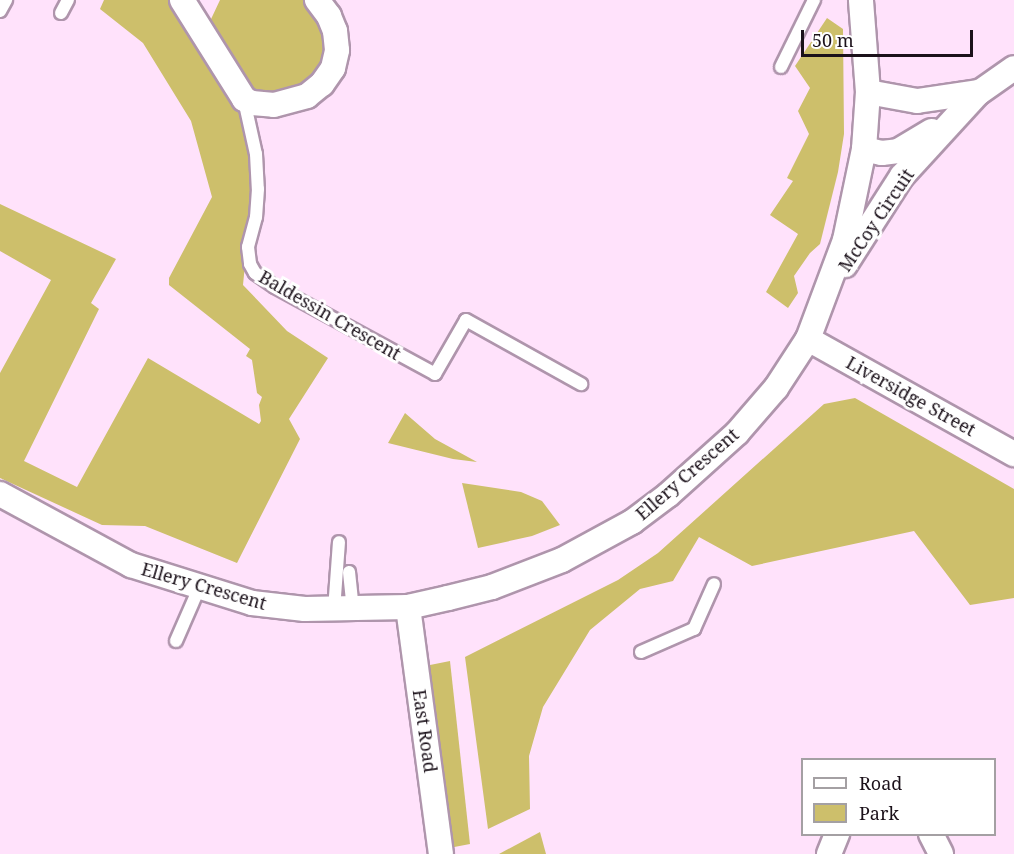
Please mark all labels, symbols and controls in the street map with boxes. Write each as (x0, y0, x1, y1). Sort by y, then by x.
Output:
scale bar (804, 18, 976, 56)
text: 50 m (812, 28, 854, 52)
street label: McCoy Circuit (834, 164, 918, 276)
street label: Baldessin Crescent (255, 266, 405, 364)
street label: Liversidge Street (843, 351, 979, 441)
street label: Ellery Crescent (631, 424, 743, 524)
street label: Ellery Crescent (139, 558, 269, 614)
street label: East Road (408, 688, 442, 774)
legend (801, 758, 996, 836)
text: Road (859, 771, 902, 795)
text: Park (859, 801, 899, 825)

